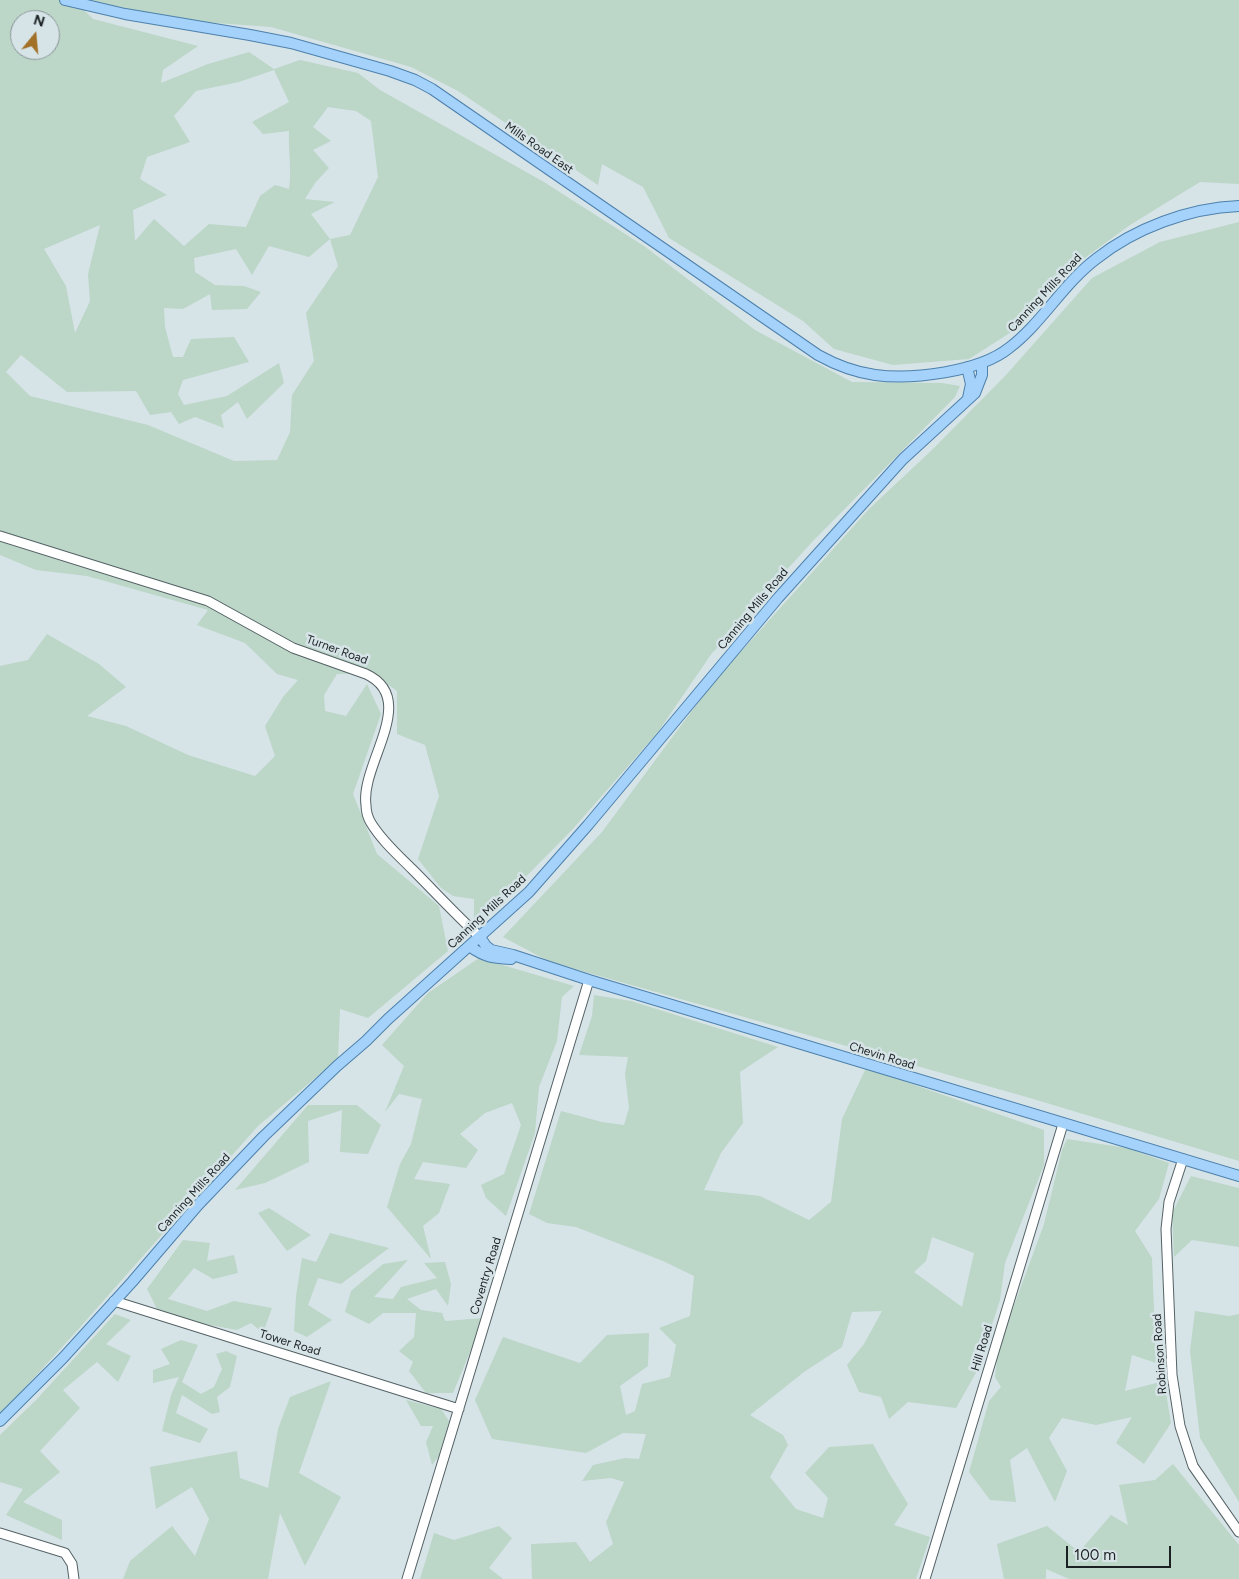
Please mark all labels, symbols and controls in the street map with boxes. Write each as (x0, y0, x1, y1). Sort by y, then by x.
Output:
north arrow (10, 10, 60, 60)
text: N (32, 11, 47, 31)
street label: Mills Road East (502, 119, 576, 177)
street label: Canning Mills Road (1005, 251, 1085, 335)
street label: Canning Mills Road (715, 565, 791, 653)
street label: Turner Road (304, 632, 370, 668)
street label: Canning Mills Road (445, 872, 529, 952)
street label: Chevin Road (847, 1039, 917, 1073)
street label: Canning Mills Road (155, 1150, 233, 1236)
street label: Coventry Road (467, 1236, 505, 1316)
street label: Robinson Road (1150, 1313, 1170, 1395)
street label: Hill Road (968, 1323, 996, 1373)
street label: Tower Road (258, 1327, 322, 1359)
scale bar (1069, 1536, 1174, 1568)
text: 100 m (1074, 1546, 1116, 1564)

